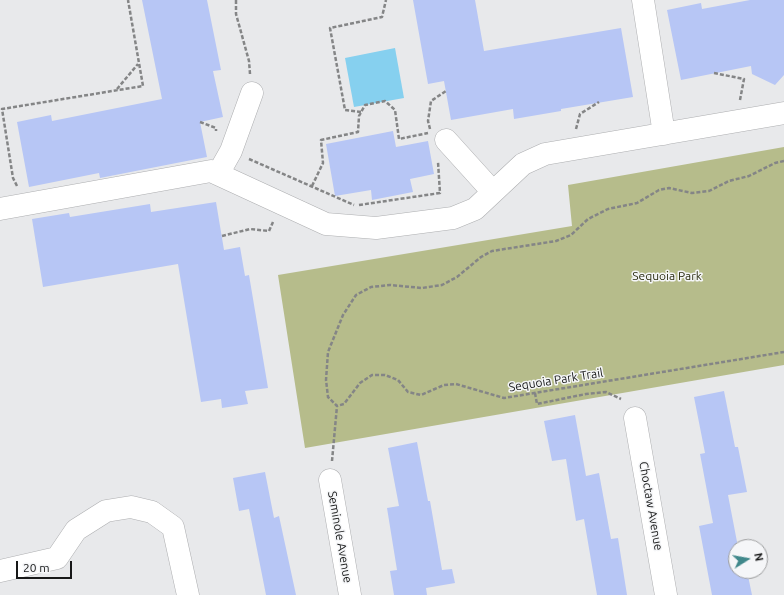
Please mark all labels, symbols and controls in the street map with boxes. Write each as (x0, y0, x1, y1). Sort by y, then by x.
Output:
park label: Sequoia Park (632, 269, 702, 283)
street label: Sequoia Park Trail (508, 365, 604, 395)
street label: Choctaw Avenue (636, 460, 666, 552)
street label: Seminole Avenue (325, 490, 355, 584)
north arrow (728, 539, 768, 579)
text: N (752, 552, 765, 562)
scale bar (18, 553, 74, 579)
text: 20 m (23, 561, 50, 574)

